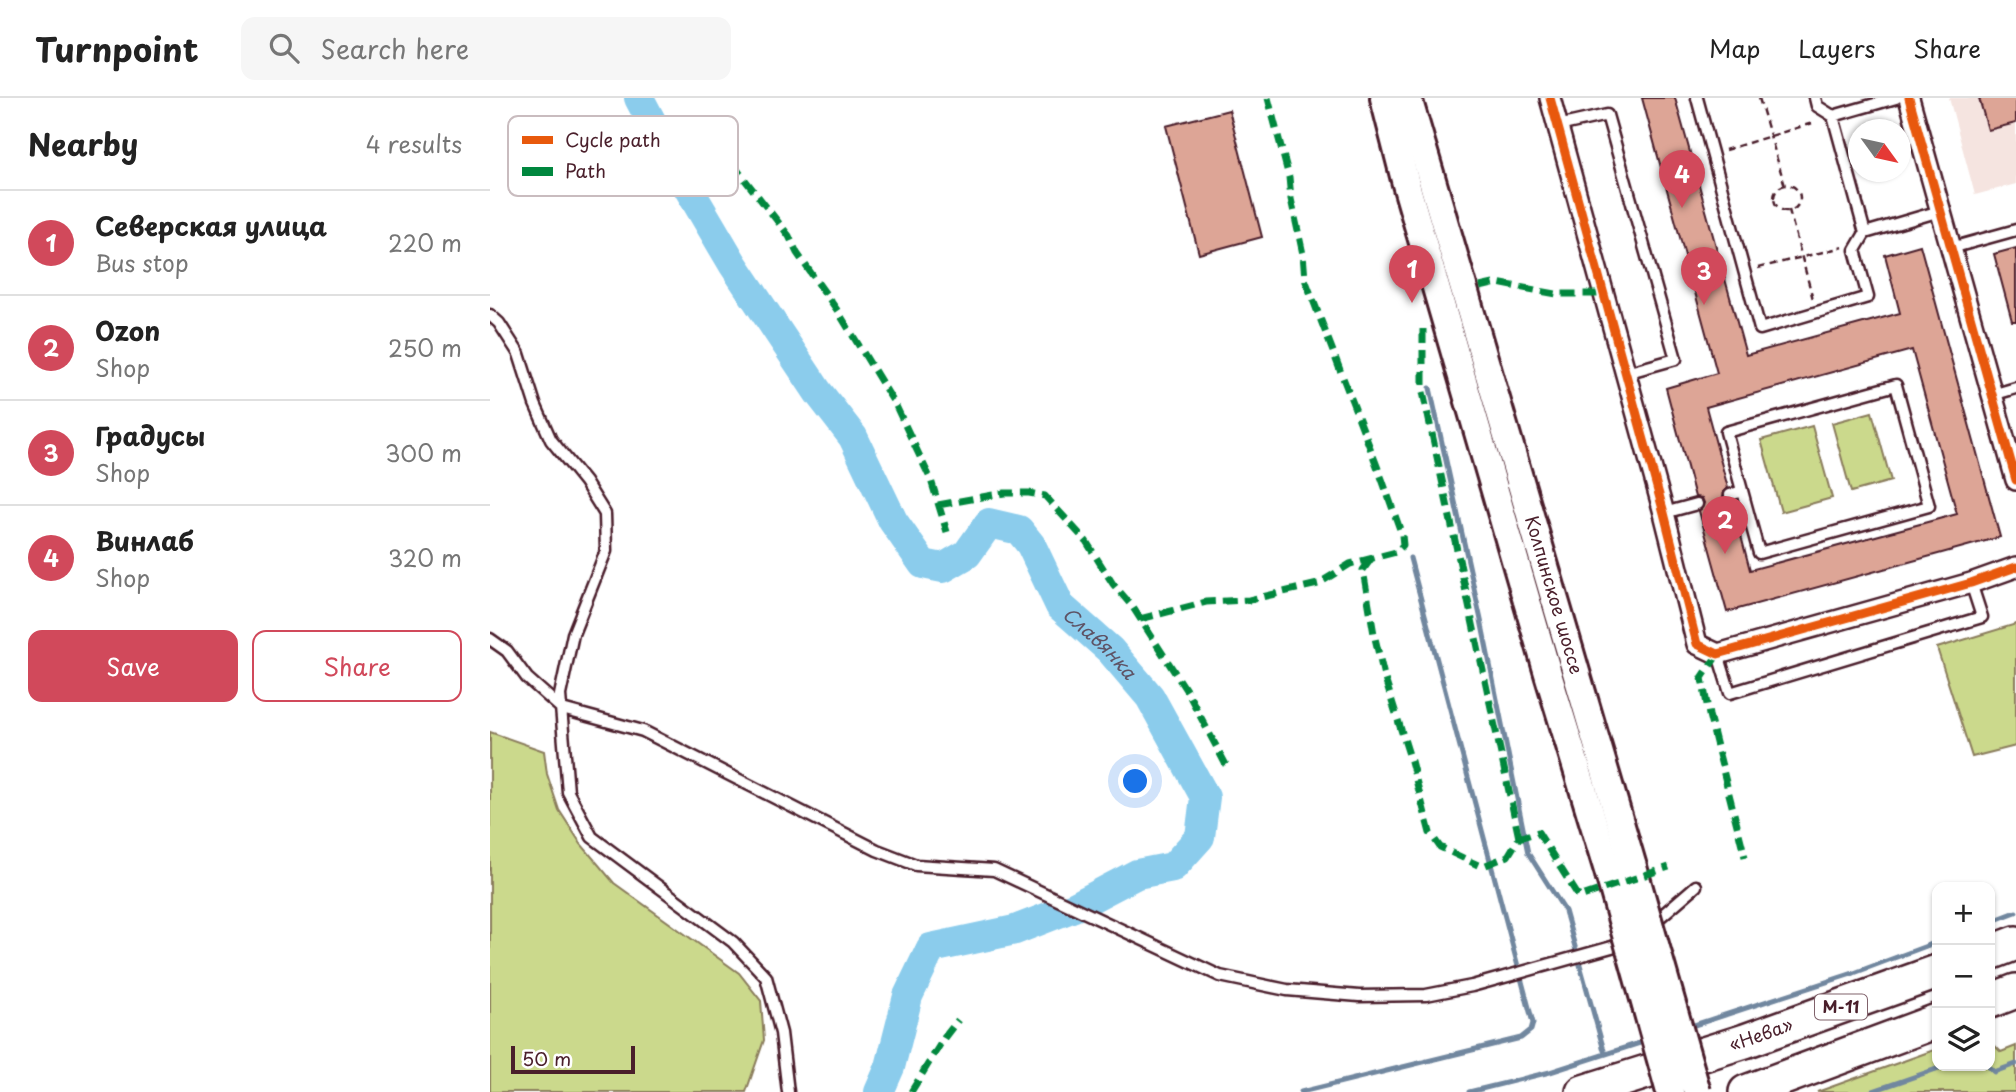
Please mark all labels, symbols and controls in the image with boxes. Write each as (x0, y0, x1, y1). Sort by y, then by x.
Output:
search box (241, 17, 731, 80)
text: Turnpoint (35, 23, 199, 73)
icon: search (265, 29, 303, 67)
text: Search here (321, 29, 469, 68)
text: Map (1709, 30, 1760, 66)
text: Layers (1798, 30, 1875, 66)
text: Share (1913, 30, 1981, 66)
legend (508, 116, 738, 196)
north arrow (1848, 119, 1911, 182)
text: Nearby (28, 121, 138, 166)
text: Cycle path (565, 125, 661, 153)
text: 4 results (366, 126, 462, 161)
pin: 4 (1659, 150, 1705, 208)
text: Path (565, 156, 606, 184)
text: Северская улица (95, 206, 327, 245)
text: 1 (46, 225, 57, 260)
text: 220 m (388, 225, 462, 260)
text: Bus stop (95, 245, 189, 280)
pin: 1 (1389, 245, 1435, 303)
pin: 3 (1681, 247, 1727, 305)
text: Ozon (95, 311, 160, 350)
text: 2 (43, 330, 59, 365)
text: 250 m (388, 330, 462, 365)
text: Shop (95, 350, 150, 385)
text: Градусы (95, 416, 205, 455)
text: 3 (43, 435, 59, 470)
text: 300 m (385, 435, 462, 470)
text: Shop (95, 455, 150, 490)
pin: 2 (1702, 496, 1748, 554)
street label: Колпинское шоссе (1519, 512, 1591, 677)
text: Винлаб (95, 521, 194, 560)
text: 4 (43, 540, 59, 575)
text: 320 m (388, 540, 462, 575)
text: Shop (95, 560, 150, 595)
water label: Славянка (1057, 600, 1145, 686)
button: Save (28, 630, 238, 702)
button: Share (252, 630, 462, 702)
your location (1118, 764, 1152, 798)
map controls (1932, 882, 1995, 1071)
button: + (1932, 882, 1995, 945)
button: − (1932, 945, 1995, 1008)
road number: М-11 (1815, 995, 1867, 1020)
button: layers (1932, 1008, 1995, 1071)
street label: «Нева» (1725, 1010, 1796, 1057)
scale bar (511, 1043, 635, 1075)
text: 50 m (522, 1044, 571, 1072)

